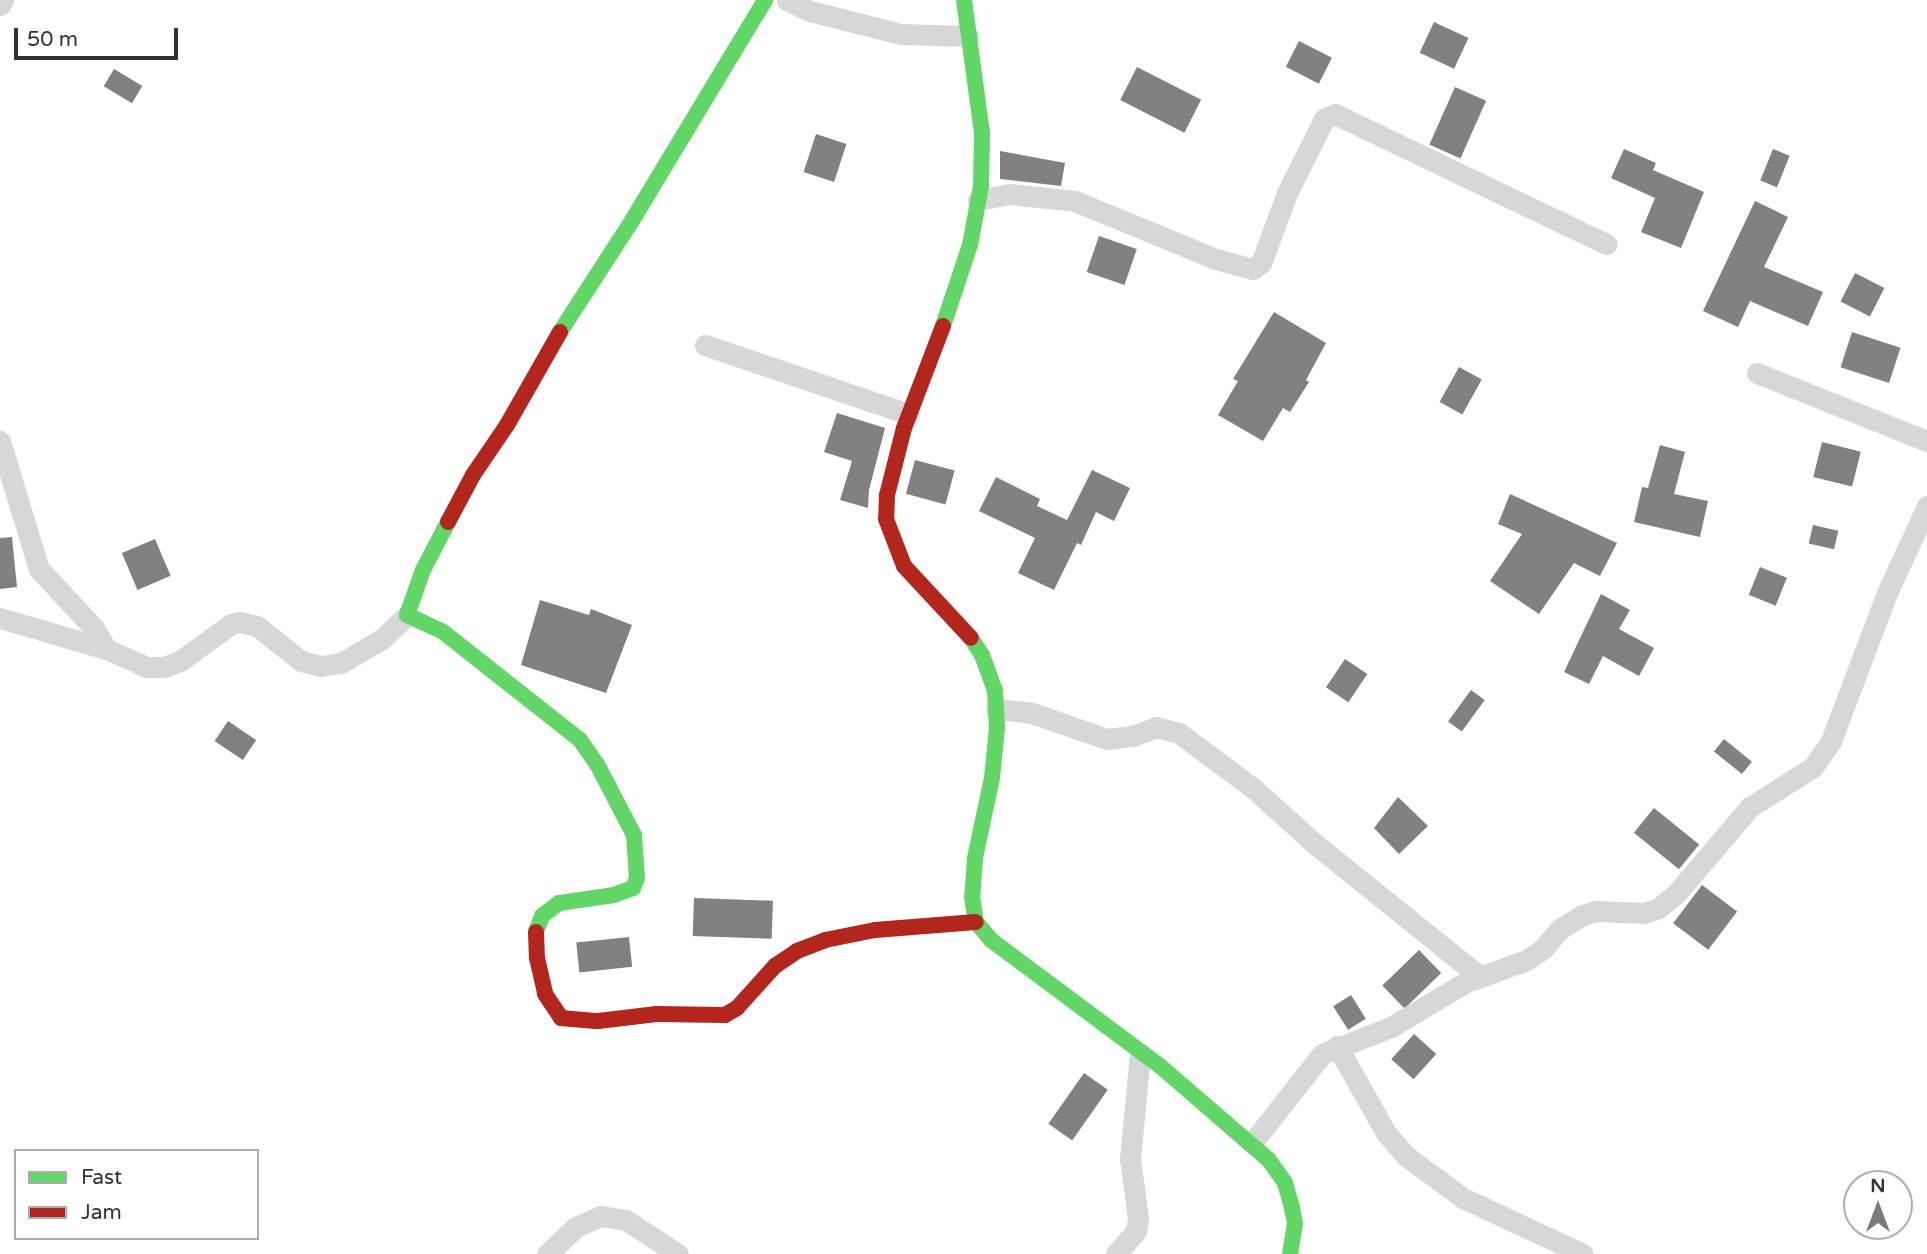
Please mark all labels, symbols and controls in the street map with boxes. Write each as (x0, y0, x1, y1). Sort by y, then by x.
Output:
scale bar (18, 14, 182, 58)
text: 50 m (27, 27, 78, 52)
legend (14, 1149, 259, 1240)
text: Fast (81, 1165, 122, 1190)
north arrow (1843, 1170, 1913, 1240)
text: N (1870, 1175, 1886, 1197)
text: Jam (81, 1200, 122, 1225)

